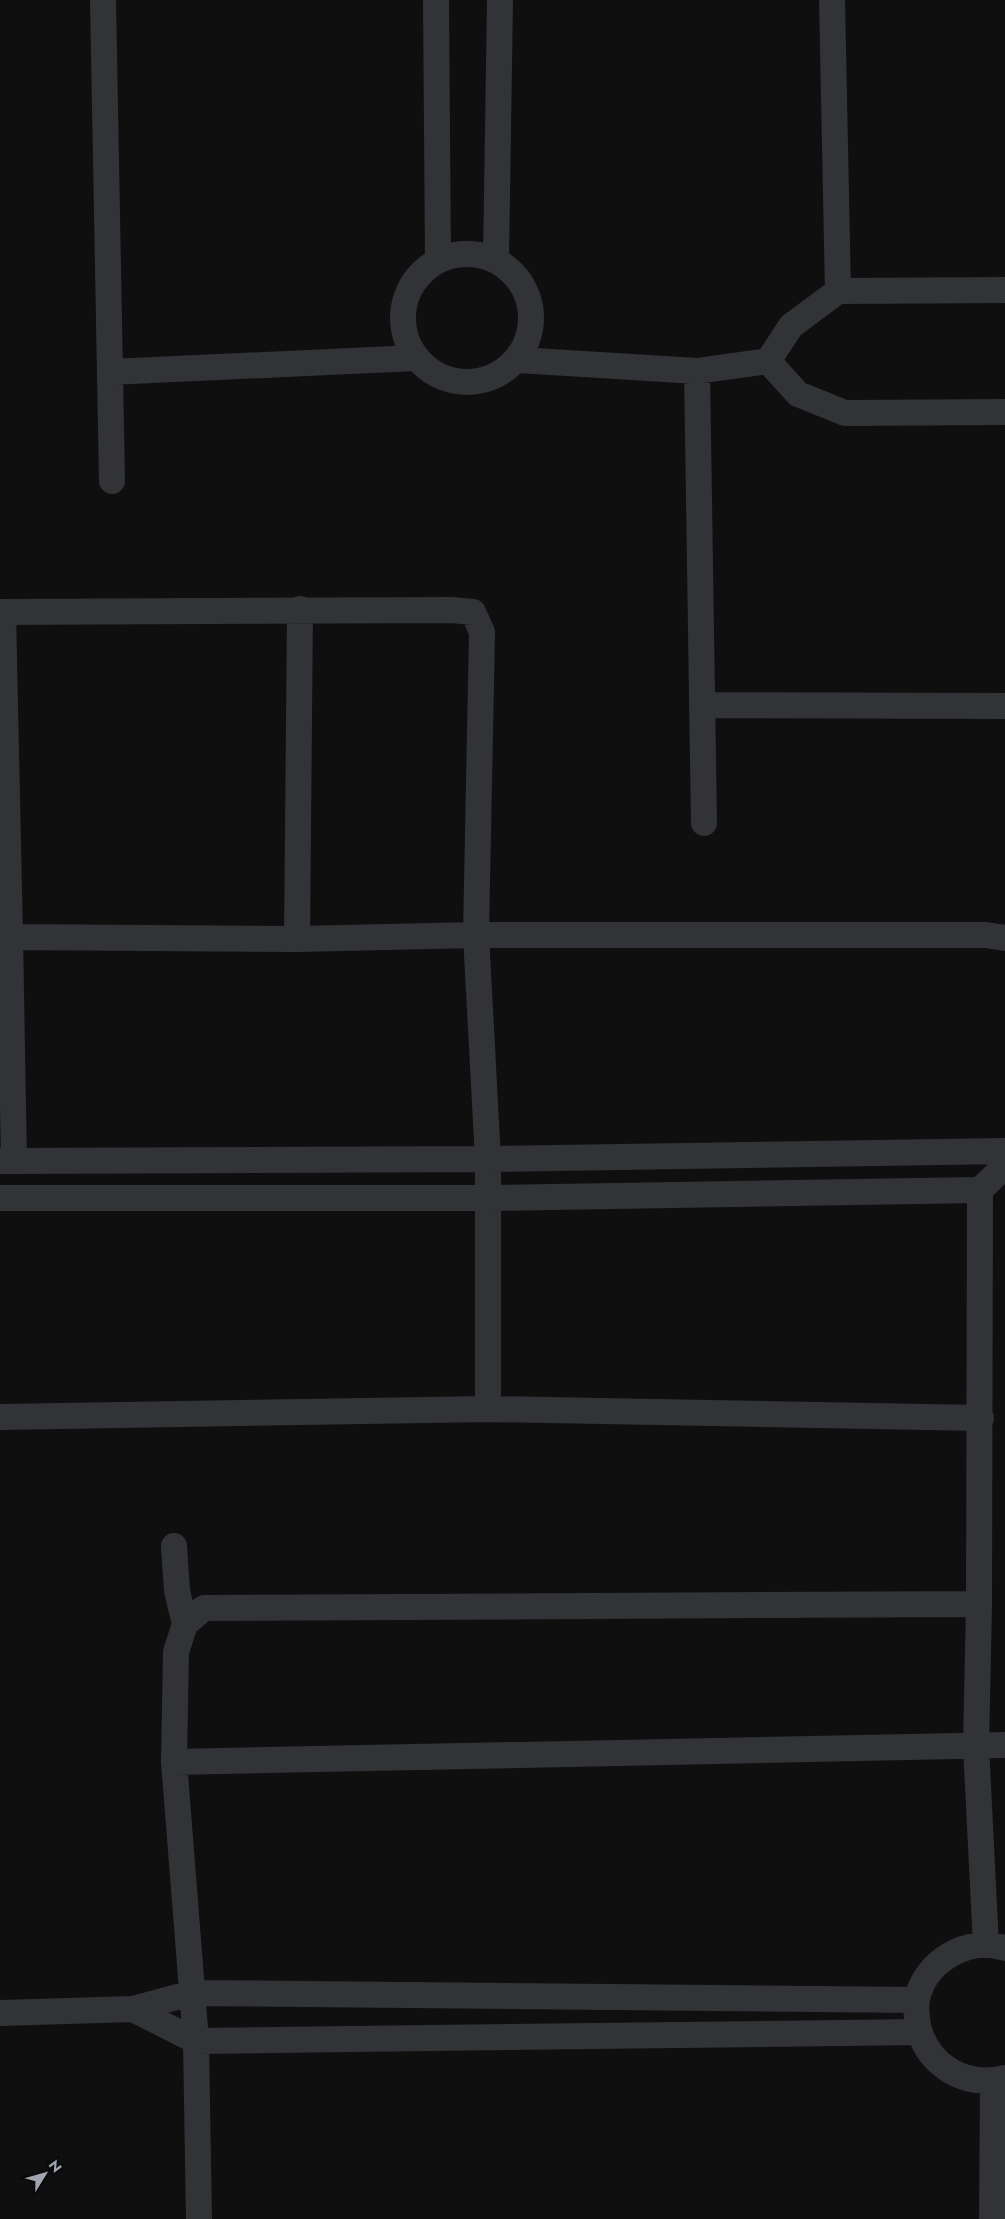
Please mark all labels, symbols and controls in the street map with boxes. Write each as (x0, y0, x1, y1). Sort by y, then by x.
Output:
north arrow (20, 2149, 70, 2199)
text: N (44, 2156, 67, 2177)

